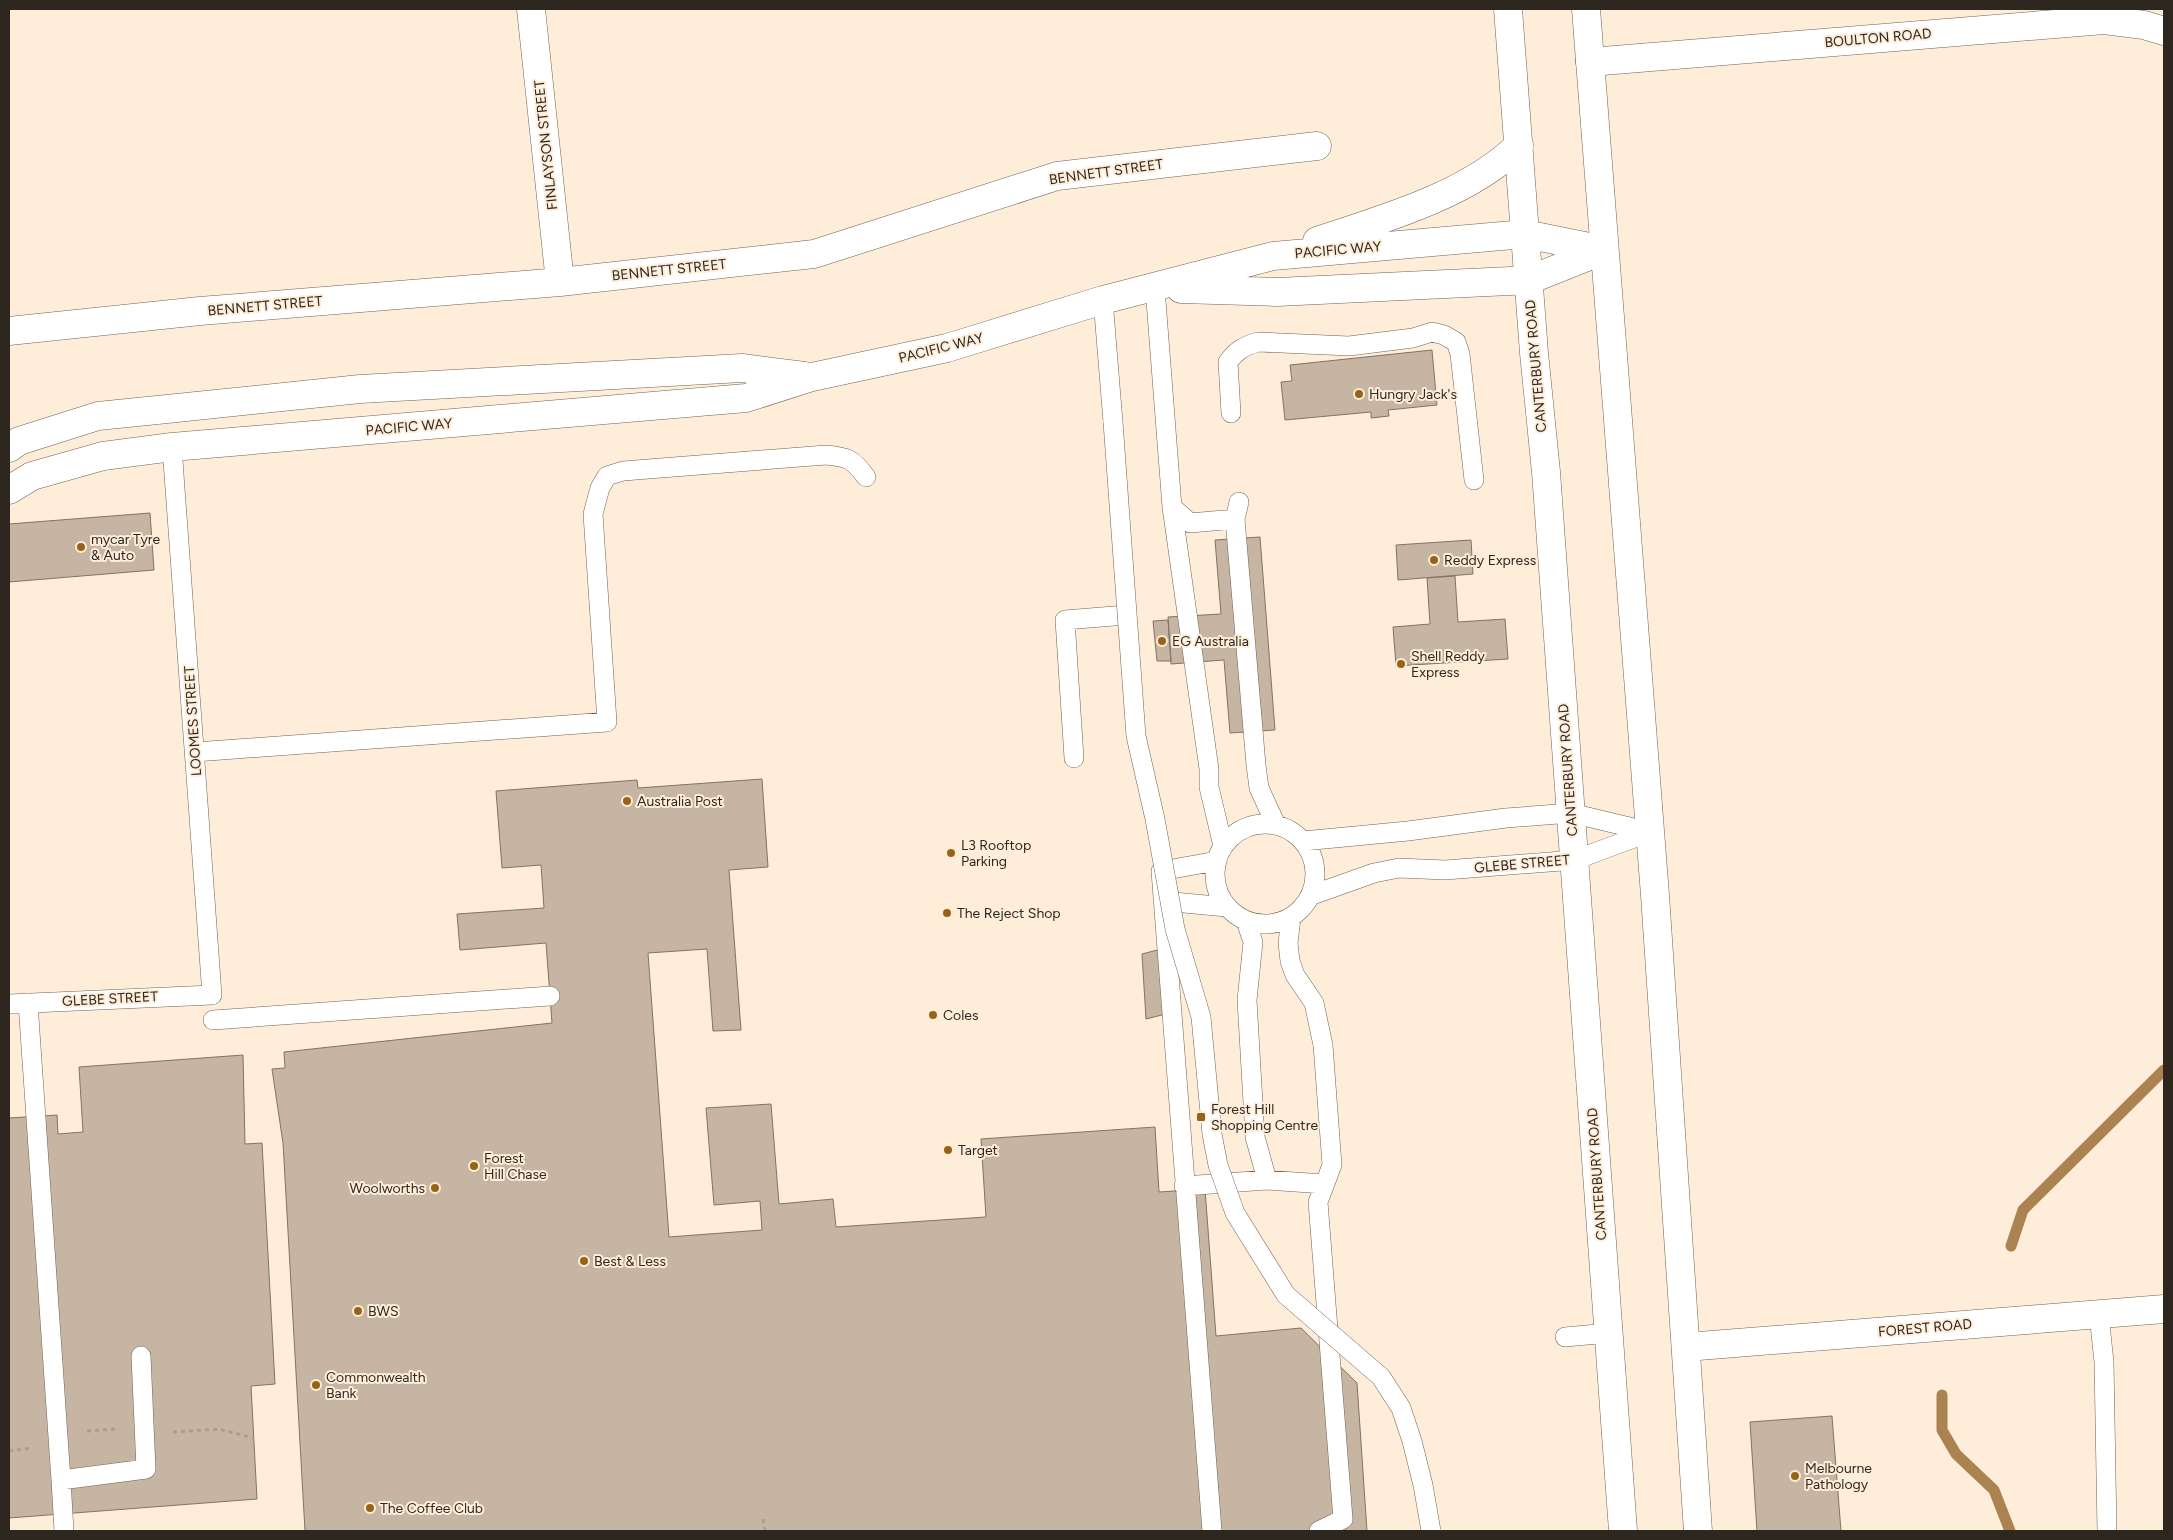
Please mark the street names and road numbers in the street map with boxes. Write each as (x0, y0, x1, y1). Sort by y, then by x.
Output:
street label: BOULTON ROAD (1824, 25, 1932, 51)
street label: FINLAYSON STREET (531, 79, 561, 211)
street label: BENNETT STREET (1048, 156, 1164, 188)
street label: PACIFIC WAY (1294, 238, 1383, 262)
street label: BENNETT STREET (611, 256, 727, 284)
street label: BENNETT STREET (207, 292, 323, 319)
street label: CANTERBURY ROAD (1522, 299, 1550, 433)
street label: PACIFIC WAY (897, 329, 986, 367)
street label: PACIFIC WAY (365, 415, 454, 439)
street label: LOOMES STREET (181, 665, 205, 777)
street label: CANTERBURY ROAD (1555, 703, 1581, 837)
street label: GLEBE STREET (1473, 851, 1571, 877)
street label: GLEBE STREET (62, 988, 159, 1010)
street label: CANTERBURY ROAD (1584, 1107, 1610, 1241)
street label: FOREST ROAD (1877, 1315, 1973, 1341)

